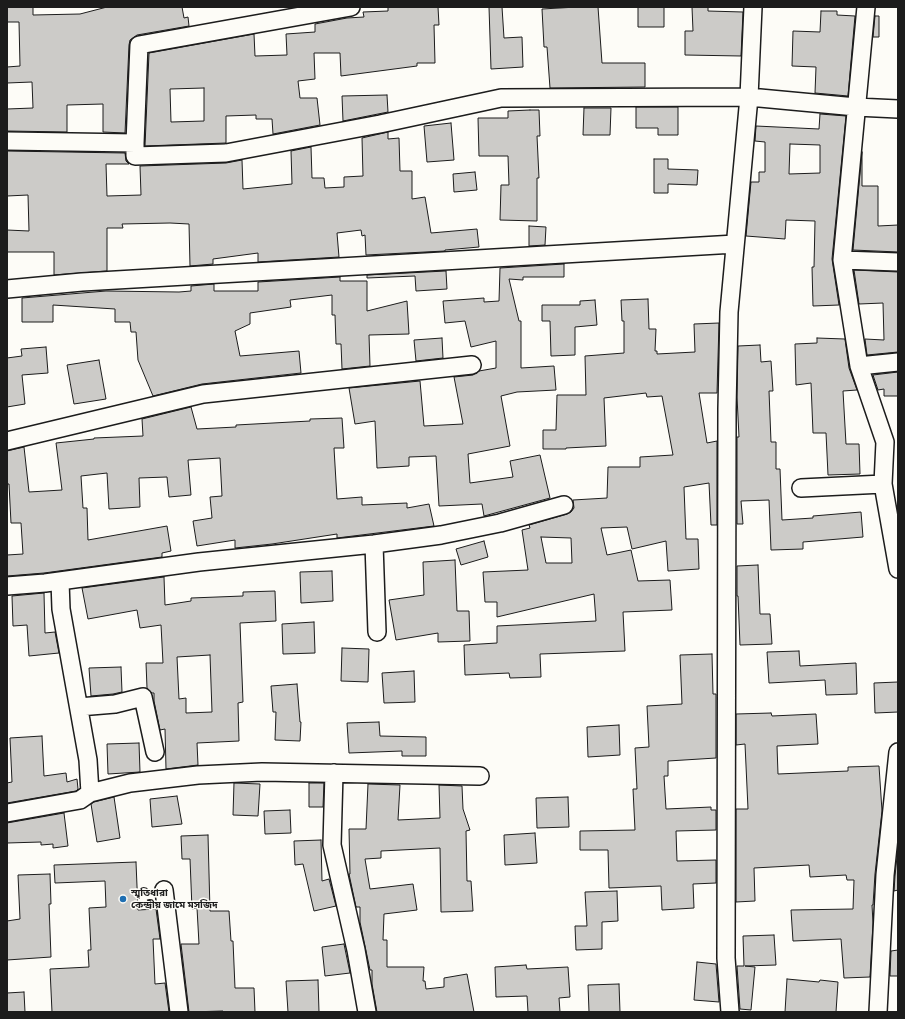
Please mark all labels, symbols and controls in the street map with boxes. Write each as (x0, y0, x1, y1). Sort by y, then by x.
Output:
place label: স্মৃতিধারা কেন্দ্রীয় জামে মসজিদ (131, 887, 218, 910)
marker: স্মৃতিধারা কেন্দ্রীয় জামে মসজিদ (118, 894, 128, 904)

